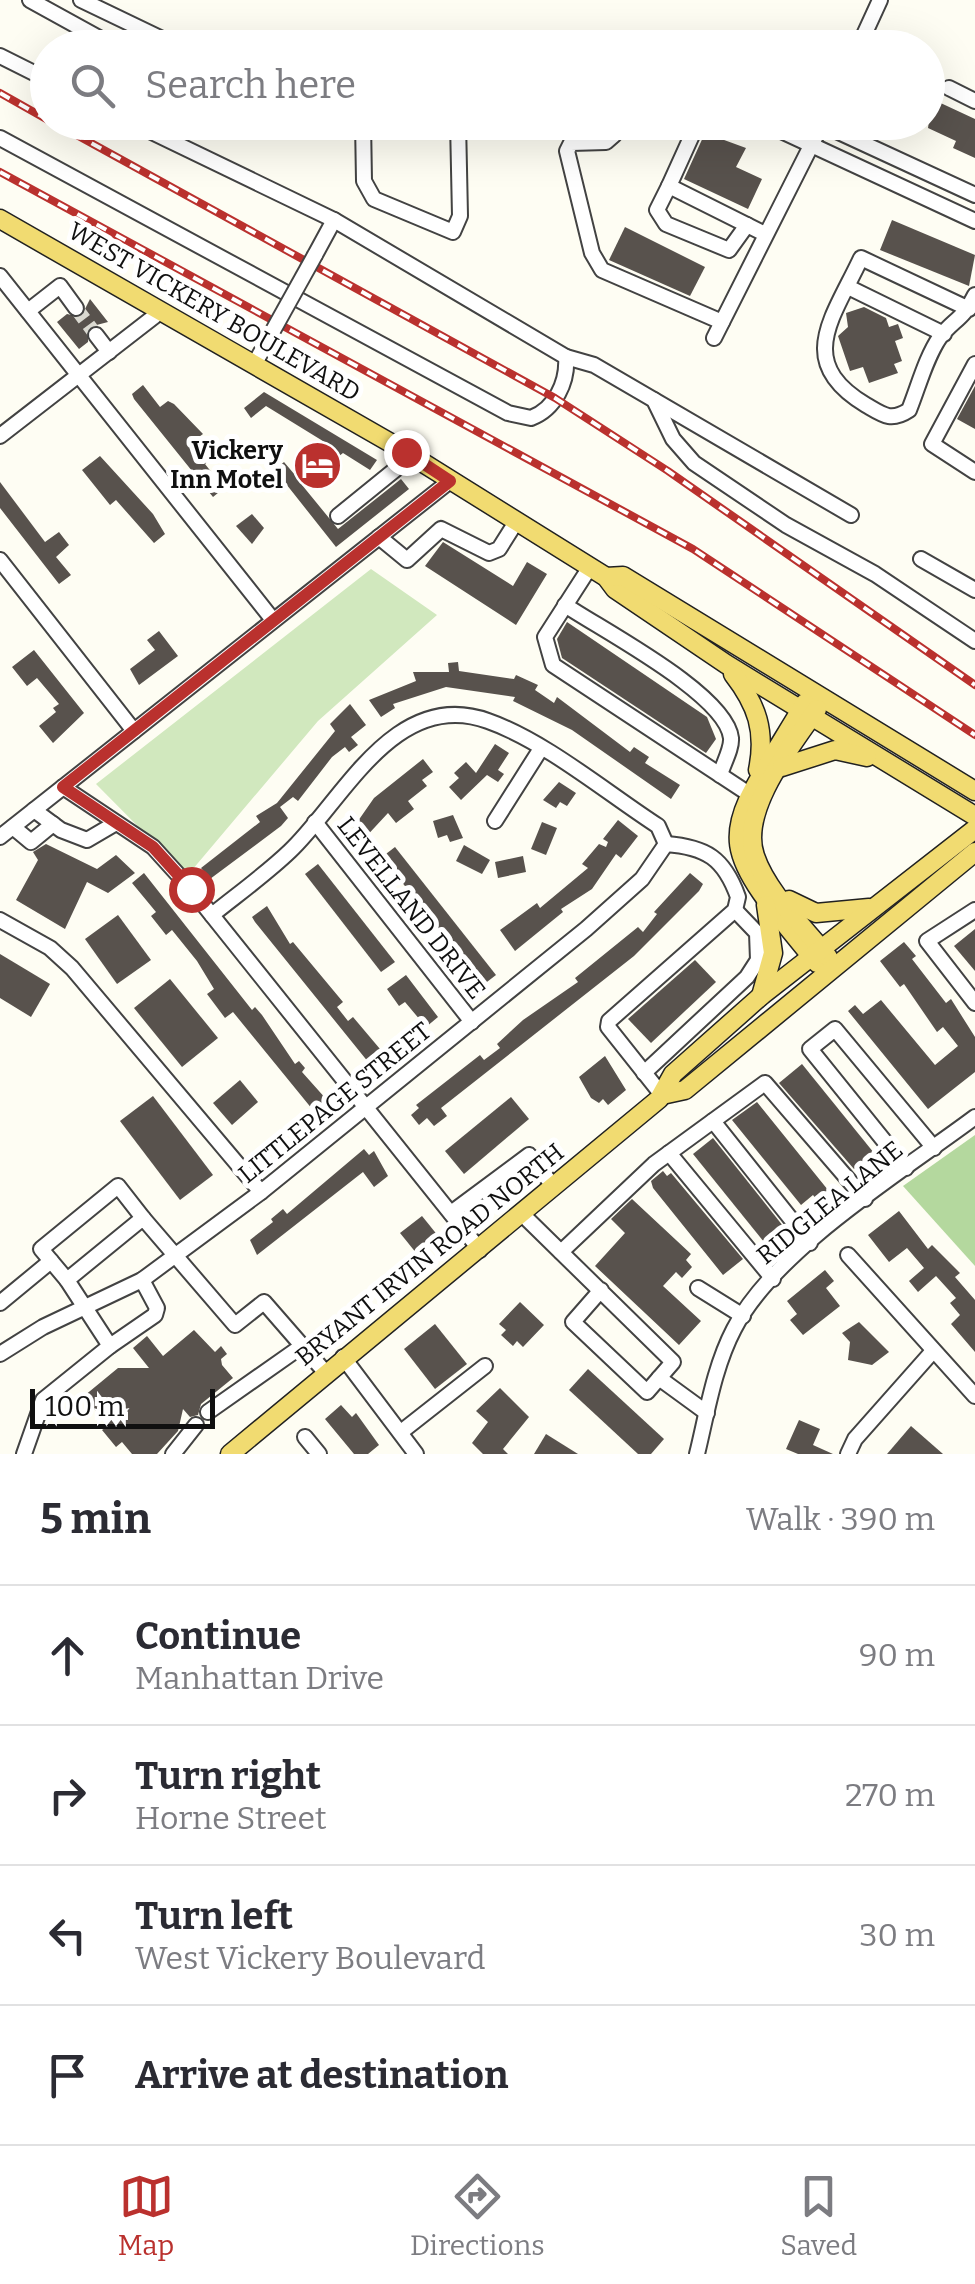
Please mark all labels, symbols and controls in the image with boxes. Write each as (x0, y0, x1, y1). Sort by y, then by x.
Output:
search box (30, 30, 945, 140)
icon: search (65, 58, 120, 113)
text: Search here (145, 62, 356, 108)
street label: WEST VICKERY BOULEVARD (63, 216, 365, 408)
route end (384, 430, 430, 476)
place label: Vickery Inn Motel (170, 436, 283, 495)
hotel icon: Vickery Inn Motel (292, 439, 344, 491)
street label: LEVELLAND DRIVE (331, 811, 491, 1005)
route start (169, 867, 215, 913)
street label: LITTLEPAGE STREET (233, 1016, 437, 1190)
street label: RIDGLEA LANE (751, 1135, 909, 1271)
street label: BRYANT IRVIN ROAD NORTH (290, 1137, 570, 1373)
scale bar (30, 1384, 215, 1428)
text: 100 m (45, 1390, 125, 1423)
text: 5 min (40, 1494, 151, 1544)
text: Walk · 390 m (746, 1500, 935, 1538)
text: Continue (135, 1613, 301, 1659)
icon: ahead (40, 1628, 95, 1683)
text: 90 m (859, 1636, 935, 1674)
text: Manhattan Drive (135, 1659, 384, 1697)
text: Turn right (135, 1753, 321, 1799)
icon: right (40, 1768, 95, 1823)
text: 270 m (845, 1776, 935, 1814)
text: Horne Street (135, 1799, 327, 1837)
text: Turn left (135, 1893, 293, 1939)
icon: left (40, 1908, 95, 1963)
text: 30 m (859, 1916, 935, 1954)
text: West Vickery Boulevard (135, 1939, 485, 1977)
icon: arrive (40, 2048, 95, 2103)
text: Arrive at destination (135, 2052, 508, 2098)
tab: Map (118, 2169, 174, 2262)
tab: Directions (410, 2169, 545, 2262)
tab: Saved (780, 2169, 857, 2262)

